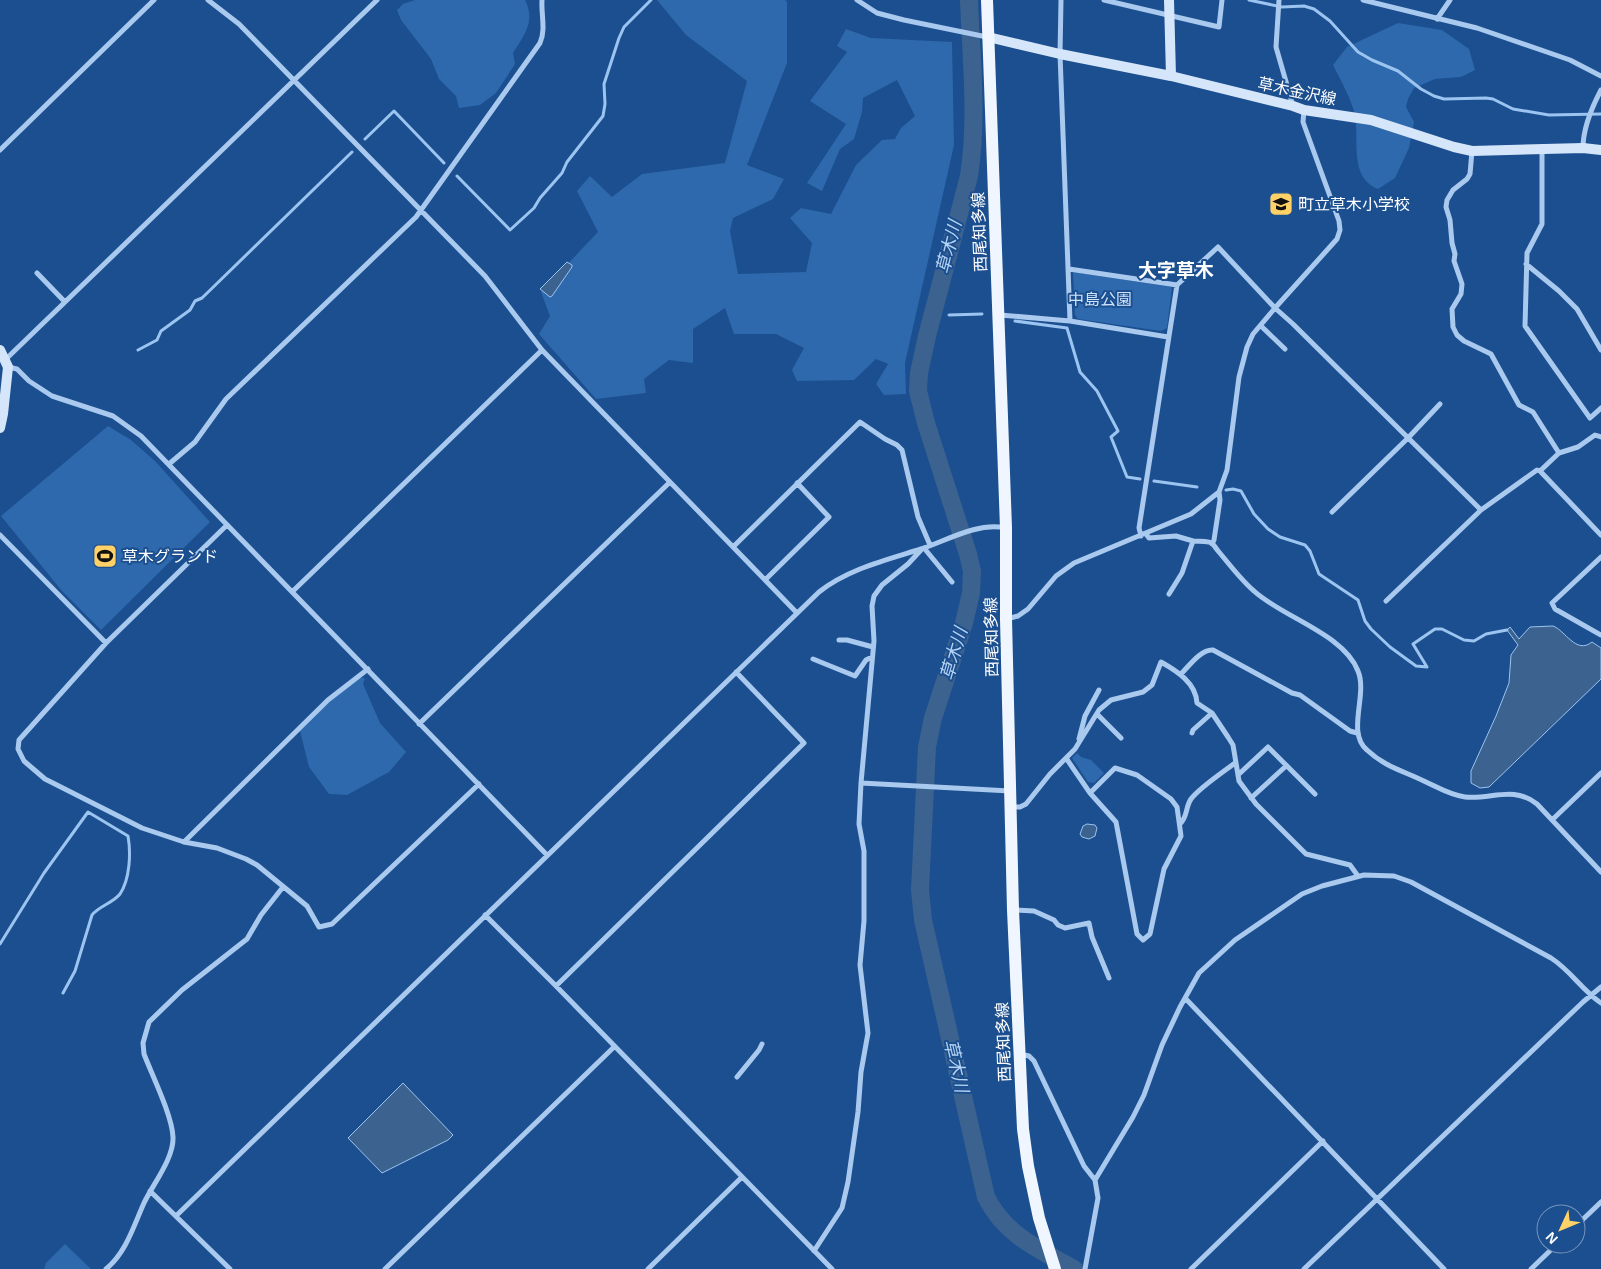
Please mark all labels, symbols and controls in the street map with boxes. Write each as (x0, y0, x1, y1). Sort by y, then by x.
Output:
street label: 草木金沢線 (1256, 75, 1338, 108)
school or university icon: 町立草木小学校 (1268, 191, 1294, 217)
street label: 西尾知多線 (970, 192, 989, 272)
place label: 町立草木小学校 (1298, 196, 1410, 213)
water label: 草木川 (933, 216, 966, 276)
district label: 大字草木 (1138, 260, 1214, 281)
park label: 中島公園 (1068, 291, 1132, 308)
sports icon: 草木グランド (92, 543, 118, 569)
place label: 草木グランド (122, 548, 218, 565)
street label: 西尾知多線 (982, 597, 1001, 677)
water label: 草木川 (937, 623, 972, 683)
street label: 西尾知多線 (994, 1002, 1013, 1082)
water label: 草木川 (940, 1037, 972, 1097)
north arrow (1536, 1204, 1586, 1254)
text: N (1542, 1229, 1561, 1247)

